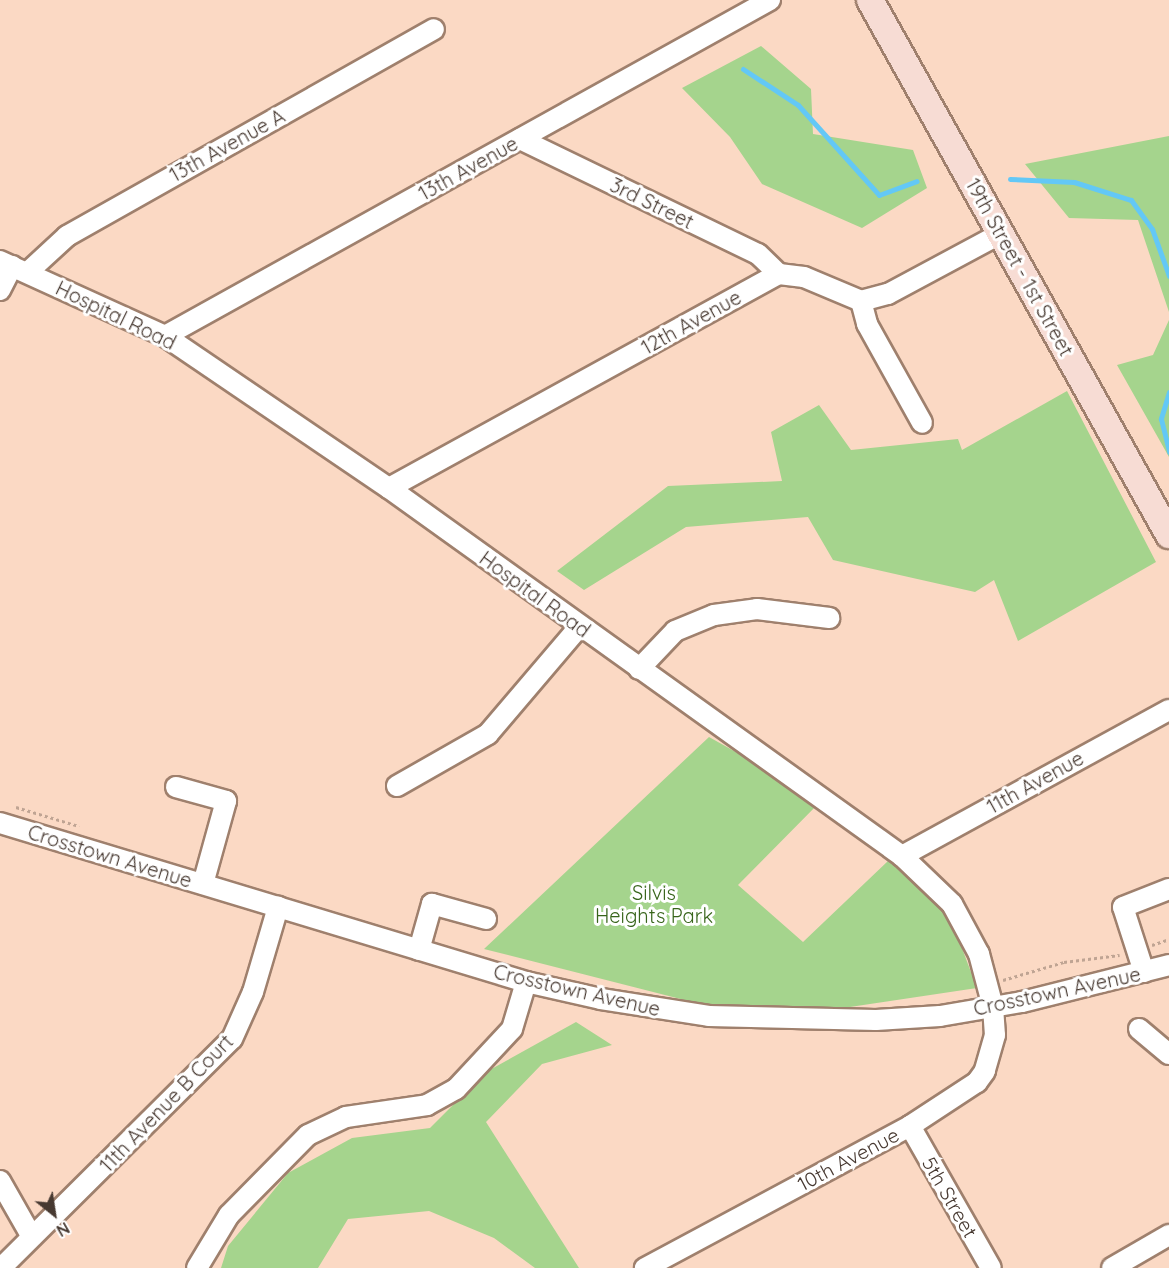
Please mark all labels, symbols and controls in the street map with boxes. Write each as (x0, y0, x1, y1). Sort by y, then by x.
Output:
street label: 13th Avenue A (165, 103, 289, 187)
street label: 13th Avenue (414, 131, 522, 205)
street label: 3rd Street (606, 172, 698, 234)
street label: 19th Street - 1st Street (961, 174, 1079, 360)
street label: Hospital Road (52, 276, 180, 354)
street label: 12th Avenue (637, 285, 745, 359)
street label: Hospital Road (475, 546, 595, 642)
street label: 11th Avenue (982, 746, 1088, 818)
street label: Crosstown Avenue (25, 820, 195, 892)
park label: Silvis Heights Park (595, 881, 713, 928)
street label: Crosstown Avenue (491, 959, 663, 1021)
street label: Crosstown Avenue (971, 962, 1143, 1020)
street label: 11th Avenue B Court (94, 1029, 238, 1177)
street label: 10th Avenue (793, 1122, 903, 1196)
street label: 5th Street (917, 1152, 983, 1242)
north arrow (24, 1184, 84, 1244)
text: N (53, 1218, 73, 1241)

